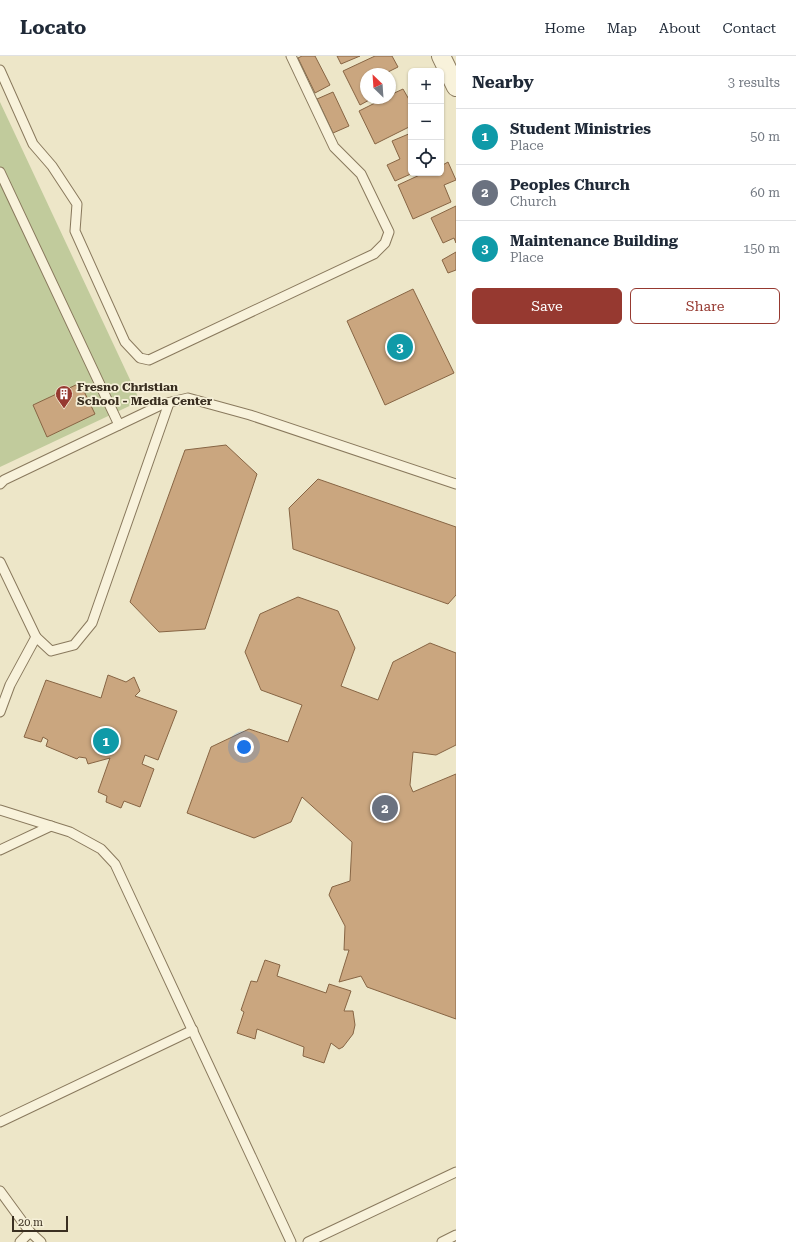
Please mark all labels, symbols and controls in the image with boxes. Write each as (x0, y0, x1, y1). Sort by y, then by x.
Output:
text: Locato (20, 16, 86, 39)
text: Home (544, 20, 585, 36)
text: Map (607, 20, 637, 36)
text: About (659, 20, 701, 36)
text: Contact (723, 20, 776, 36)
north arrow (360, 68, 396, 104)
map controls (408, 68, 444, 176)
button: + (408, 68, 444, 104)
text: Nearby (472, 72, 534, 92)
text: 3 results (728, 75, 780, 90)
button: − (408, 104, 444, 140)
text: Student Ministries (510, 120, 651, 138)
text: 1 (481, 129, 489, 144)
text: 50 m (750, 129, 780, 144)
text: Place (510, 138, 544, 153)
button: locate (408, 140, 444, 176)
text: Peoples Church (510, 176, 630, 194)
text: 2 (481, 185, 489, 200)
text: 60 m (750, 185, 780, 200)
text: Church (510, 194, 557, 209)
text: Maintenance Building (510, 232, 678, 250)
text: 3 (481, 241, 489, 256)
text: 150 m (743, 241, 780, 256)
text: Place (510, 250, 544, 265)
button: Save (472, 288, 622, 324)
button: Share (630, 288, 780, 324)
pin: 3 (387, 332, 413, 362)
place label: Fresno Christian School - Media Center (77, 380, 213, 408)
building icon: Fresno Christian School - Media Center (54, 384, 74, 409)
pin: 1 (93, 726, 119, 756)
your location (234, 737, 254, 757)
pin: 2 (372, 793, 398, 823)
scale bar (12, 1214, 68, 1233)
text: 20 m (18, 1216, 43, 1229)

